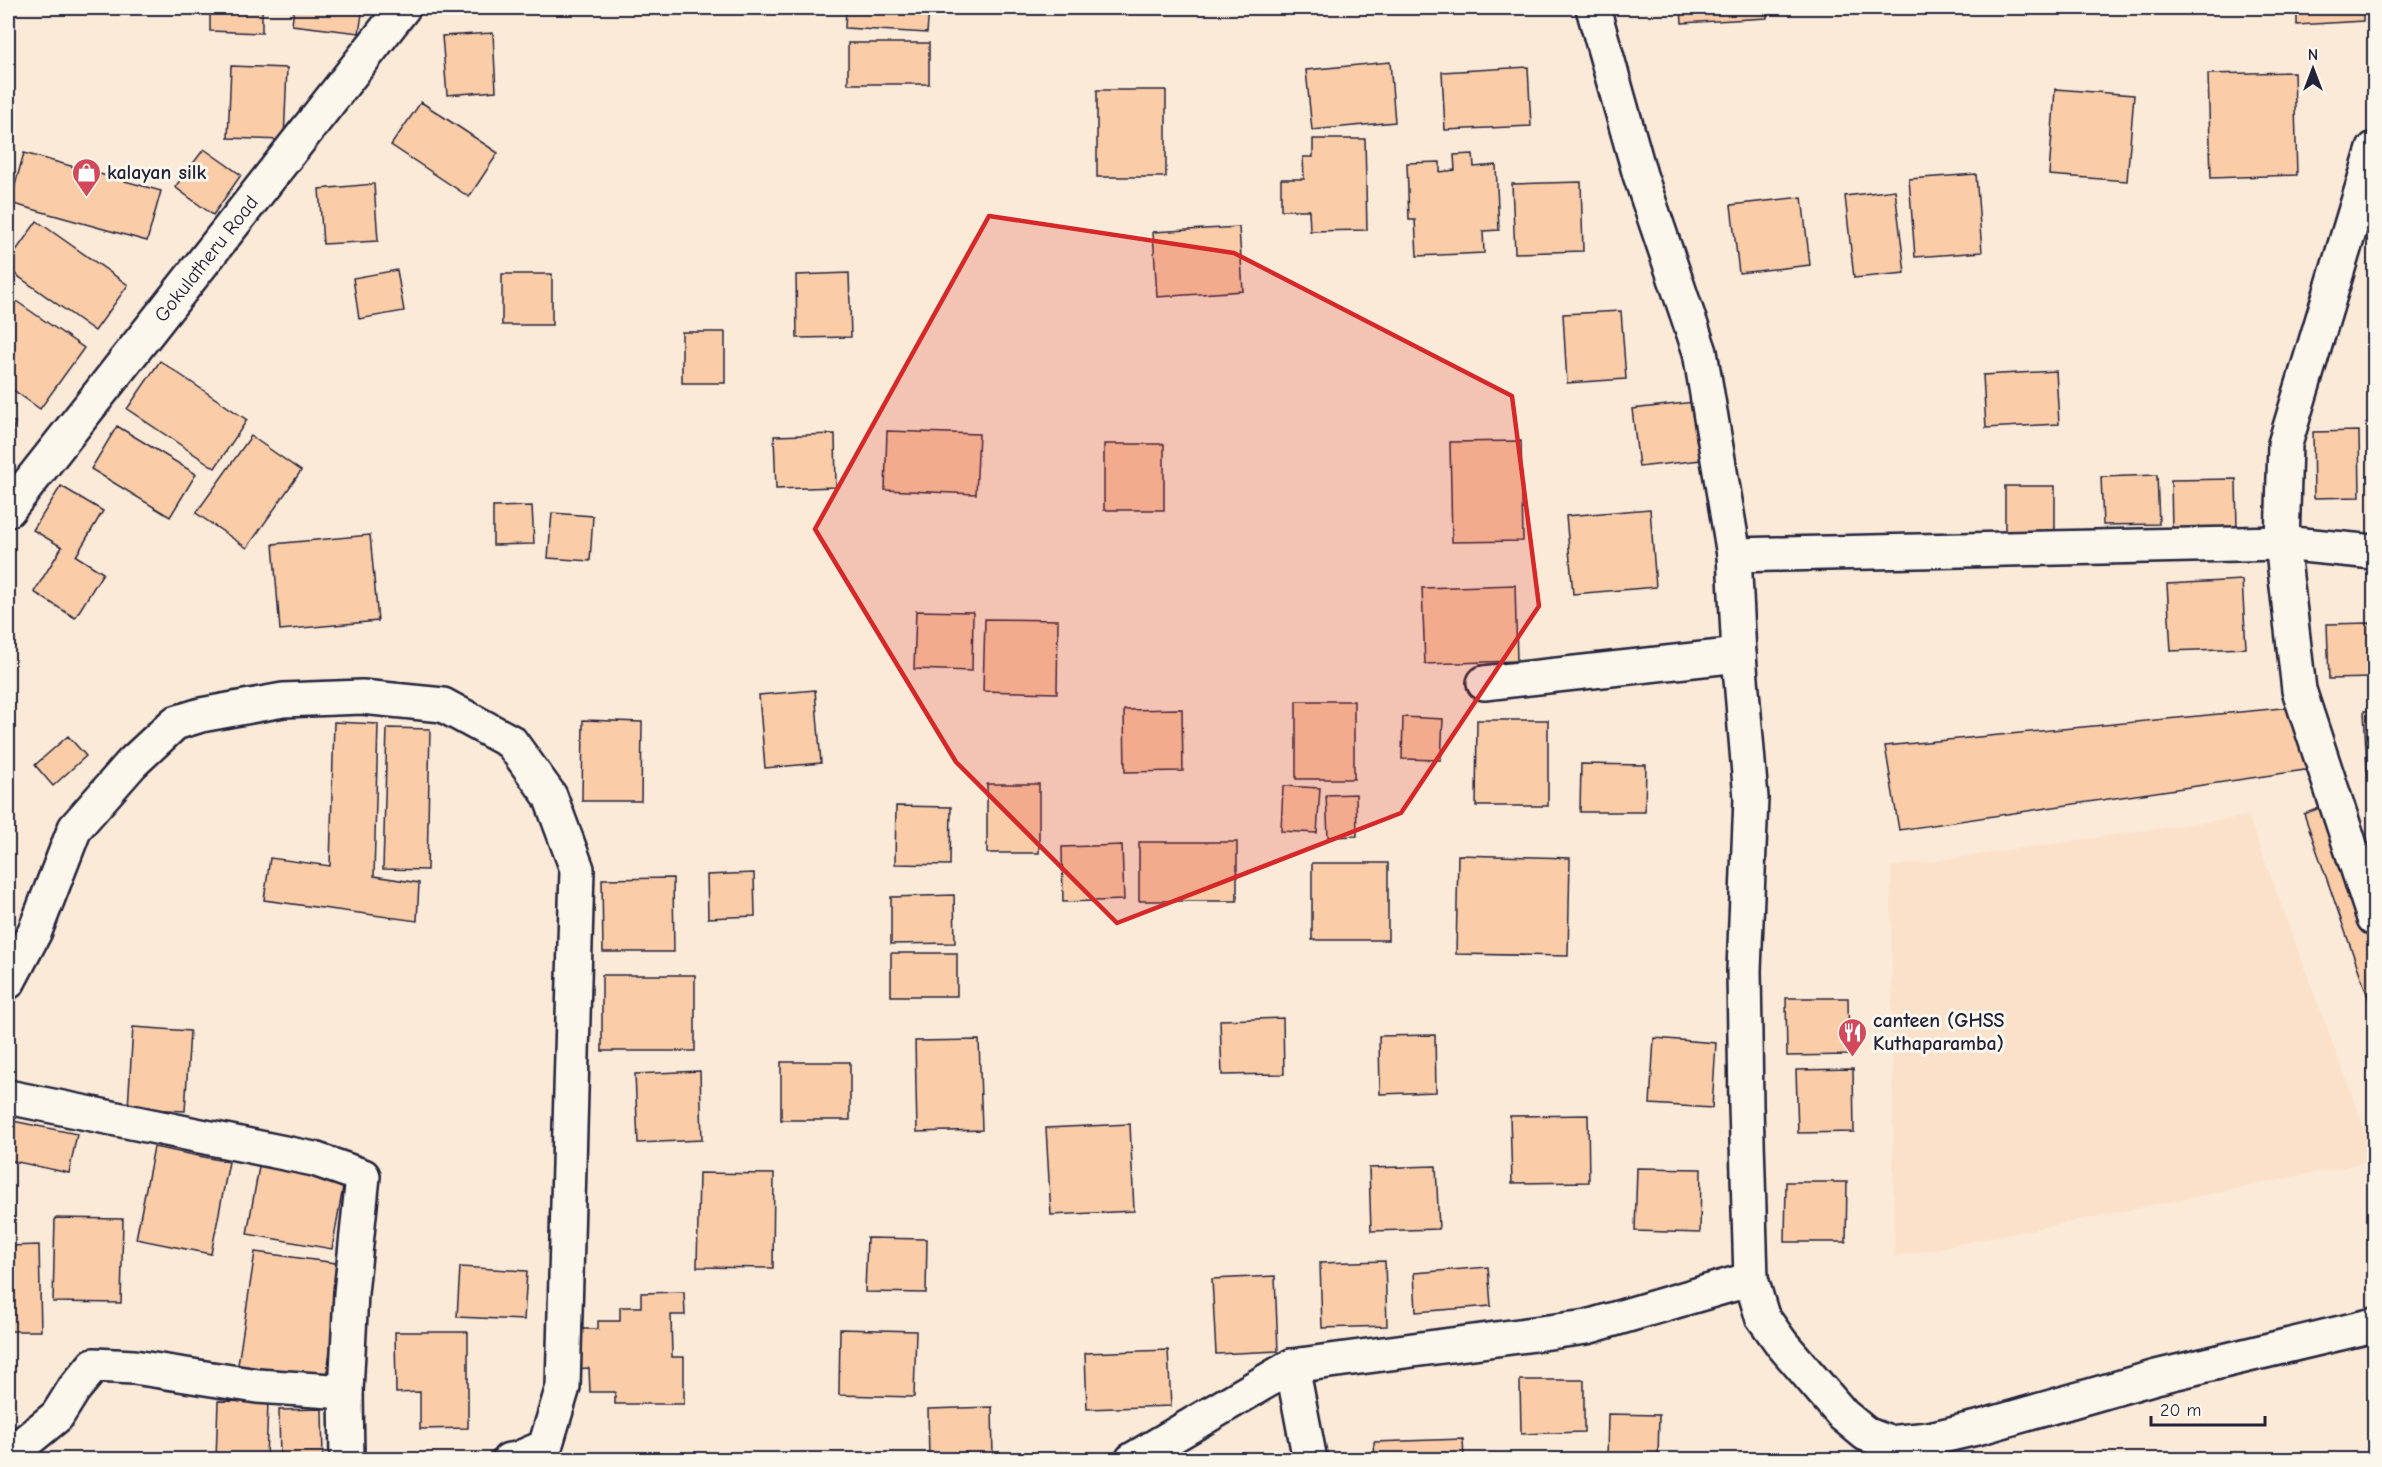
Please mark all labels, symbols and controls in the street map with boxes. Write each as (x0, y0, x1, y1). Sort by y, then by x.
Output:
north arrow (2283, 39, 2343, 99)
text: N (2308, 46, 2318, 64)
shop icon: kalayan silk (70, 156, 102, 198)
place label: kalayan silk (107, 161, 207, 184)
street label: Gokulatheru Road (150, 191, 263, 327)
place label: canteen (GHSS Kuthaparamba) (1873, 1009, 2005, 1055)
restaurant icon: canteen (GHSS Kuthaparamba) (1836, 1016, 1868, 1058)
scale bar (2151, 1389, 2265, 1427)
text: 20 m (2160, 1400, 2201, 1421)

